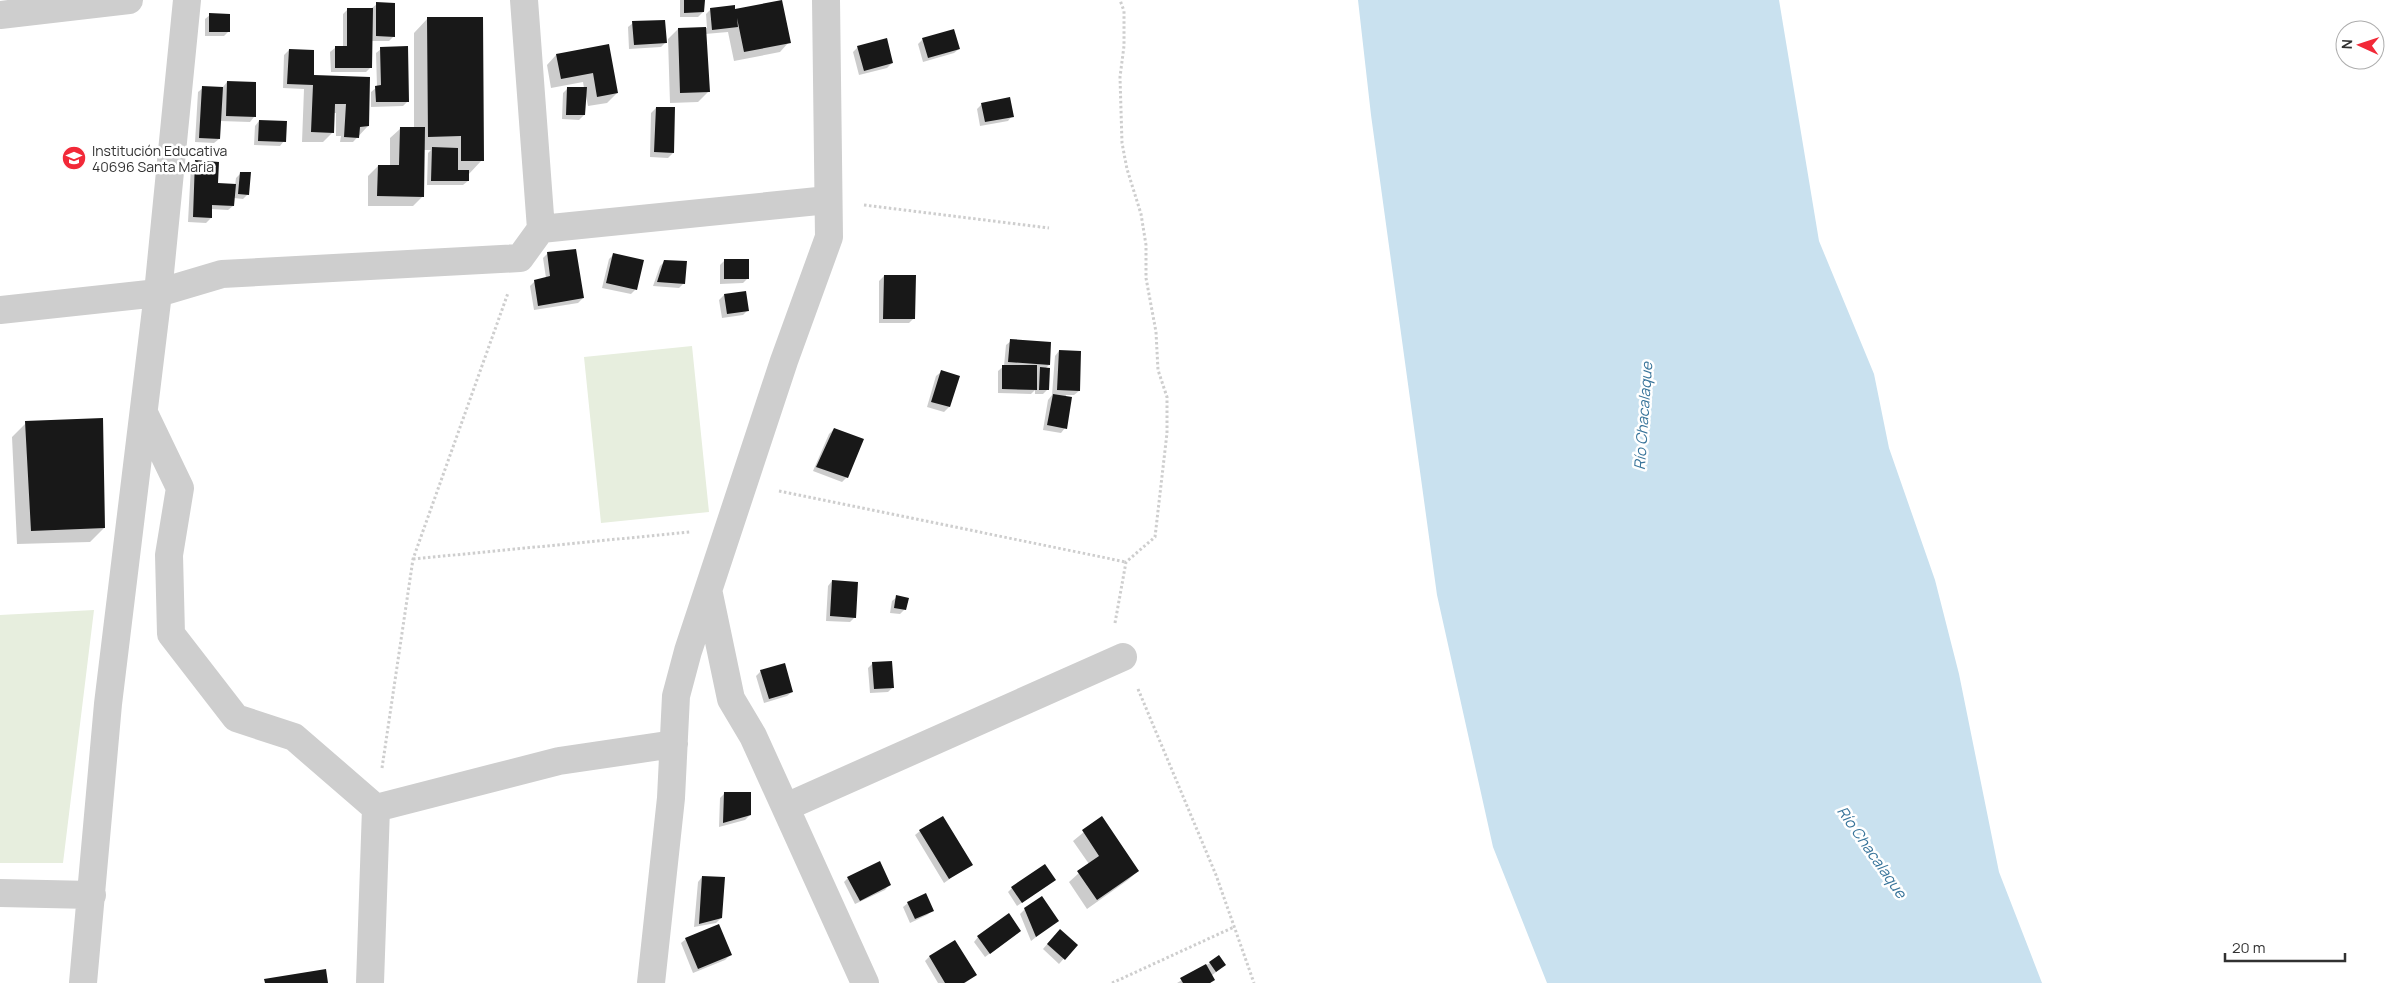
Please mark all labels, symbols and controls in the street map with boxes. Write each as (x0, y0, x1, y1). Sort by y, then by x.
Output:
north arrow (2335, 20, 2385, 70)
text: N (2337, 39, 2356, 50)
place label: Institución Educativa 40696 Santa Maria (92, 141, 227, 176)
school or university icon: Institución Educativa 40696 Santa Maria (61, 145, 87, 171)
water label: Río Chacalaque (1629, 360, 1657, 470)
water label: Río Chacalaque (1832, 802, 1912, 903)
scale bar (2225, 930, 2345, 962)
text: 20 m (2232, 937, 2265, 958)

